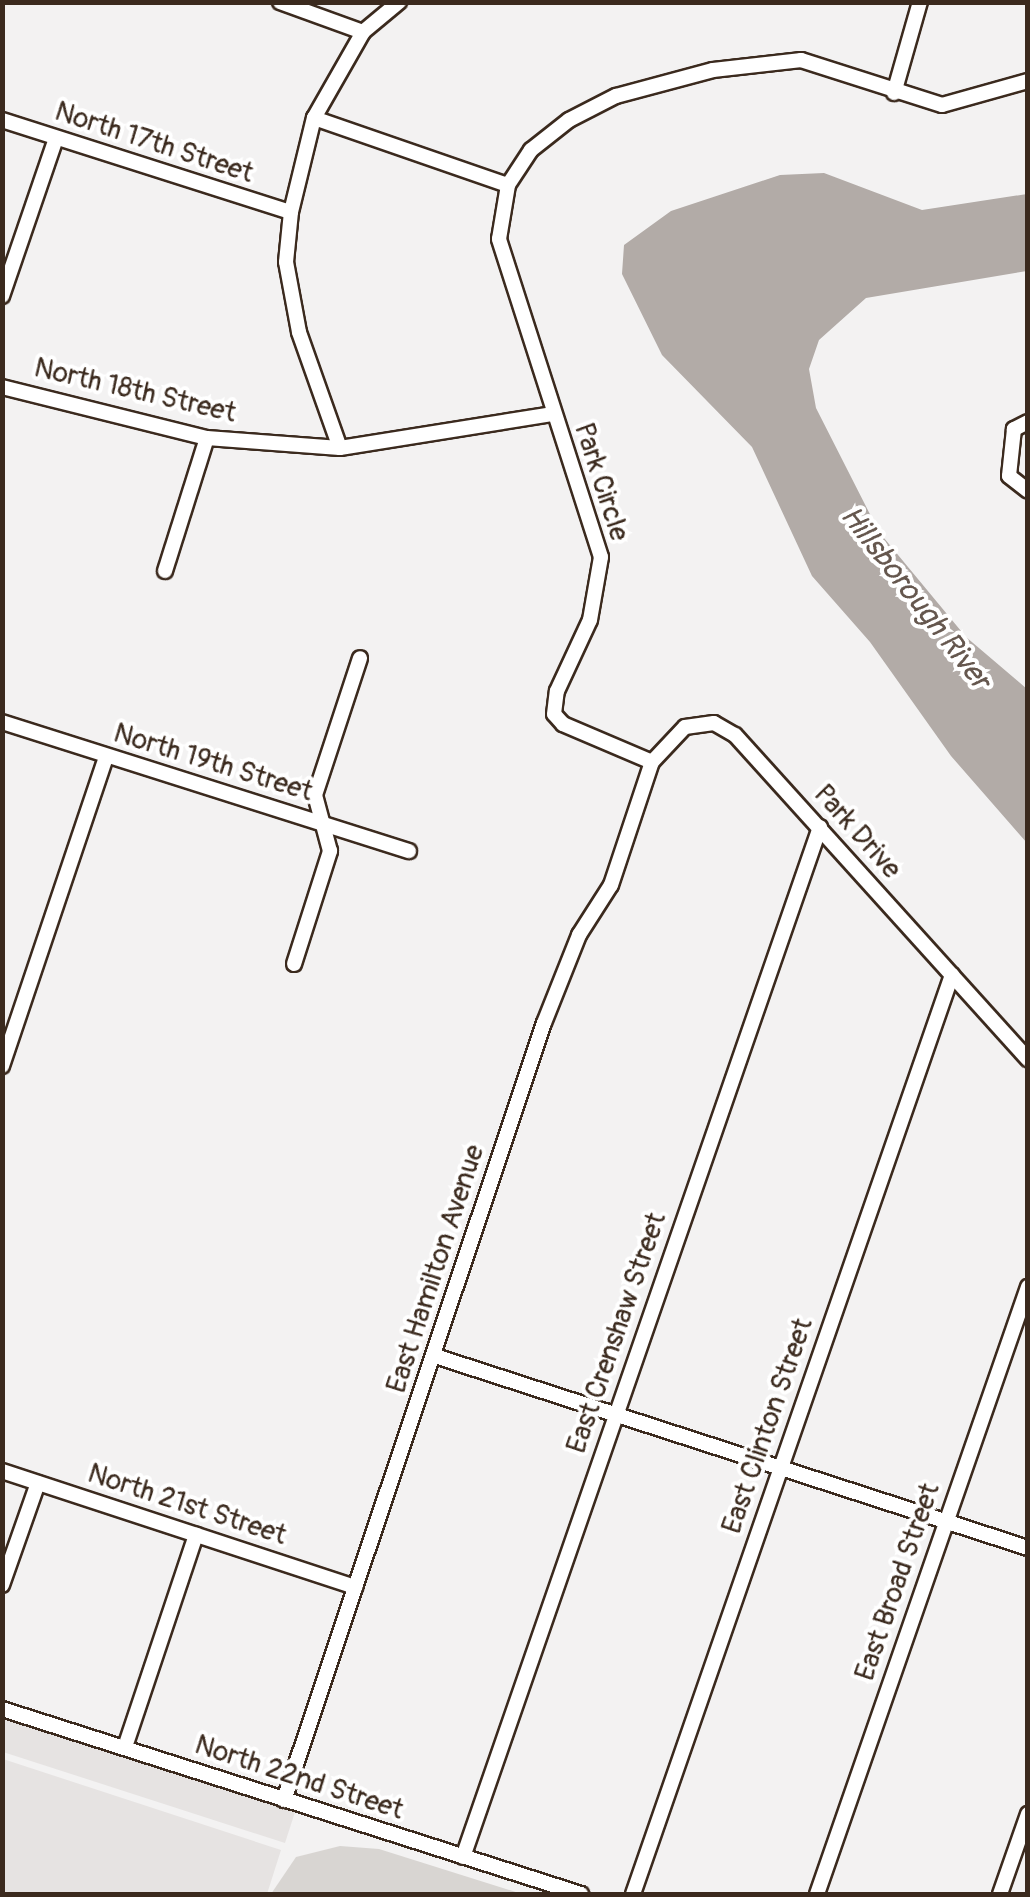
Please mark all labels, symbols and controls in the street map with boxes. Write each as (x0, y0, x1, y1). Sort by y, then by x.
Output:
street label: North 17th Street (51, 95, 257, 191)
street label: North 18th Street (31, 351, 239, 431)
street label: Park Circle (566, 419, 636, 545)
water label: Hillsborough River (832, 499, 998, 697)
street label: North 19th Street (109, 717, 317, 809)
street label: Park Drive (806, 778, 908, 886)
street label: East Hamilton Avenue (380, 1141, 492, 1397)
street label: East Crenshaw Street (560, 1208, 674, 1458)
street label: East Clinton Street (715, 1314, 821, 1538)
street label: North 21st Street (83, 1457, 291, 1553)
street label: East Broad Street (848, 1479, 948, 1685)
street label: North 22nd Street (190, 1728, 408, 1828)

